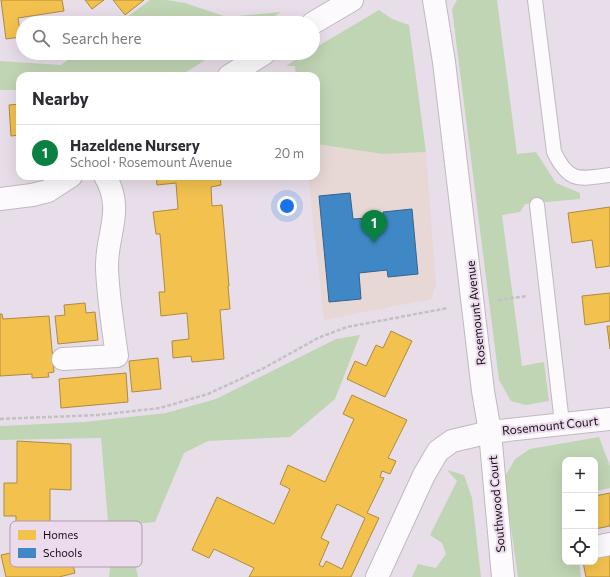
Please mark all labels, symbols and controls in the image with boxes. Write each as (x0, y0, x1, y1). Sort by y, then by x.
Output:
search box (16, 16, 320, 60)
icon: search (30, 27, 52, 49)
text: Search here (62, 29, 141, 47)
text: Nearby (32, 88, 89, 109)
text: Hazeldene Nursery (70, 136, 200, 154)
text: 1 (42, 145, 48, 161)
text: 20 m (275, 145, 304, 161)
text: School · Rosemount Avenue (70, 154, 232, 170)
your location (277, 196, 297, 216)
pin: 1 (361, 210, 387, 243)
street label: Rosemount Avenue (463, 260, 487, 366)
street label: Rosemount Court (501, 413, 599, 437)
street label: Southwood Court (485, 455, 507, 553)
map controls (562, 457, 598, 565)
button: + (562, 457, 598, 493)
button: − (562, 493, 598, 529)
legend (10, 521, 142, 567)
text: Homes (43, 528, 78, 541)
button: locate (562, 529, 598, 565)
text: Schools (43, 546, 82, 559)

